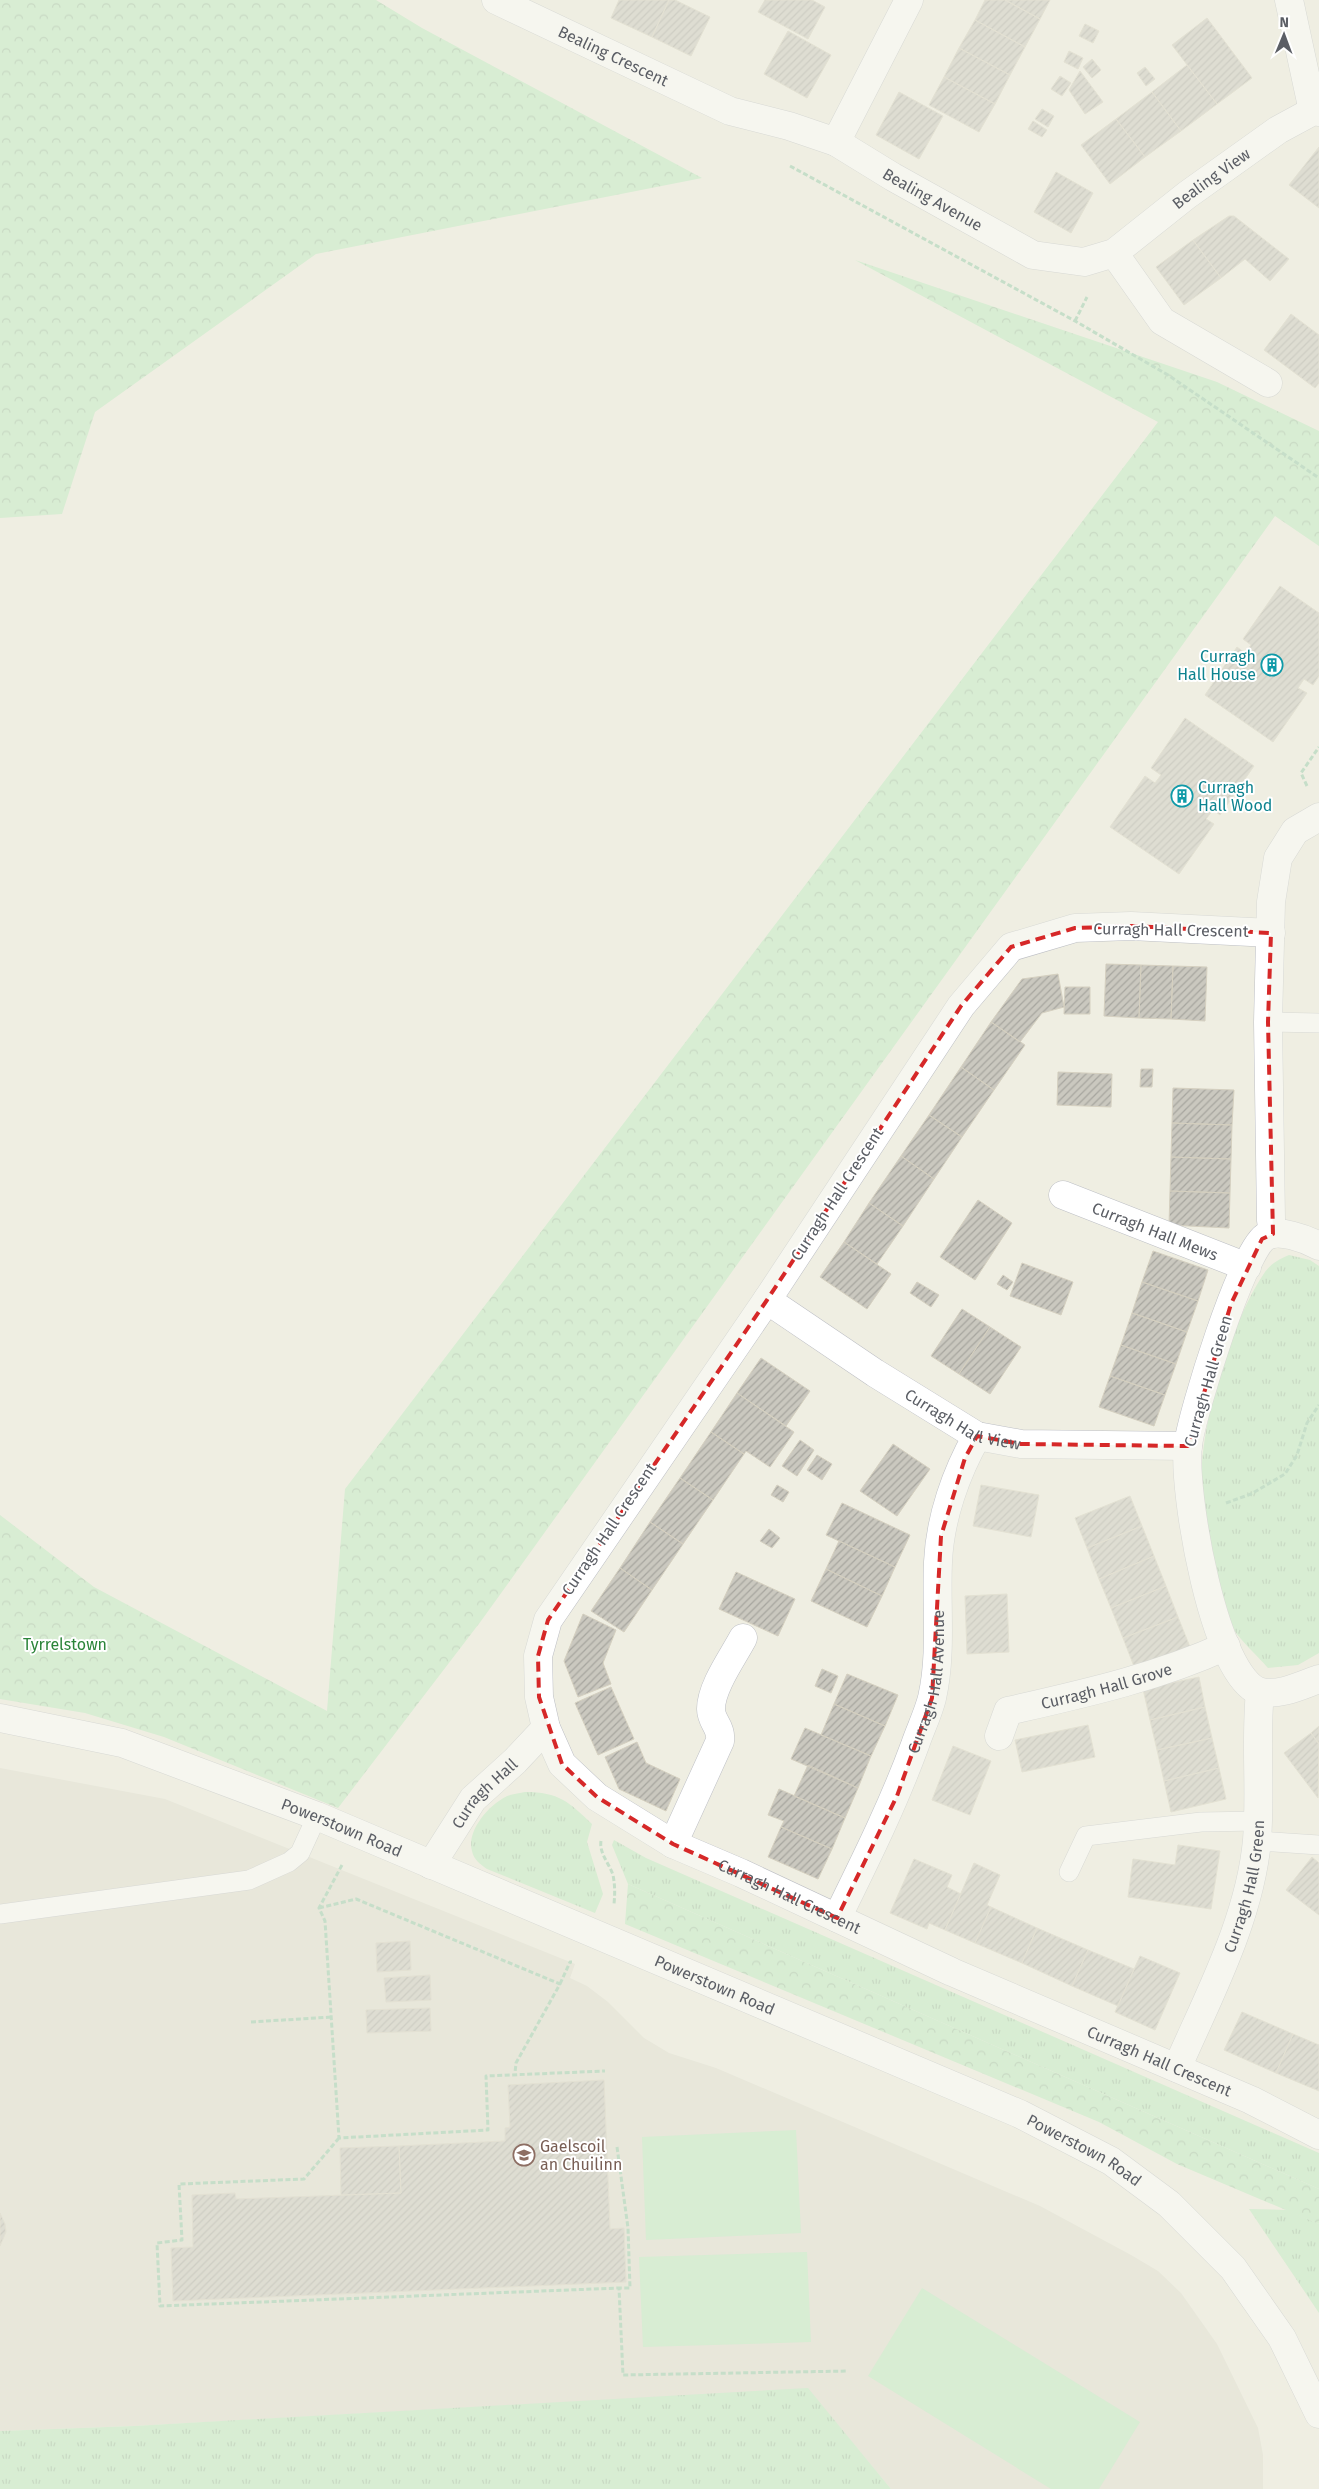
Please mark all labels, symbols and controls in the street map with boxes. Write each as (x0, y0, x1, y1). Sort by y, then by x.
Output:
north arrow (1259, 10, 1309, 60)
text: N (1279, 14, 1289, 31)
street label: Bealing Crescent (555, 21, 672, 90)
street label: Bealing View (1168, 143, 1254, 213)
street label: Bealing Avenue (880, 164, 986, 235)
place label: Curragh Hall House (1177, 647, 1256, 684)
building icon: Curragh Hall House (1260, 653, 1284, 677)
place label: Curragh Hall Wood (1198, 778, 1272, 815)
building icon: Curragh Hall Wood (1170, 784, 1194, 808)
street label: Curragh Hall Crescent (1093, 919, 1249, 941)
street label: Curragh Hall Crescent (787, 1124, 887, 1264)
street label: Curragh Hall Mews (1090, 1198, 1221, 1264)
street label: Curragh Hall Green (1180, 1313, 1236, 1449)
street label: Curragh Hall View (902, 1384, 1023, 1453)
street label: Curragh Hall Crescent (558, 1459, 660, 1599)
street label: Curragh Hall Avenue (903, 1610, 948, 1756)
park label: Tyrrelstown (23, 1635, 107, 1654)
street label: Curragh Hall Grove (1039, 1659, 1174, 1713)
street label: Curragh Hall (447, 1754, 521, 1832)
street label: Powerstown Road (279, 1794, 405, 1861)
street label: Curragh Hall Green (1219, 1819, 1268, 1955)
street label: Curragh Hall Crescent (715, 1855, 864, 1938)
street label: Powerstown Road (652, 1951, 778, 2019)
street label: Curragh Hall Crescent (1084, 2022, 1235, 2100)
street label: Powerstown Road (1024, 2110, 1145, 2190)
place label: Gaelscoil an Chuilinn (540, 2137, 622, 2174)
school or university icon: Gaelscoil an Chuilinn (512, 2143, 536, 2167)

